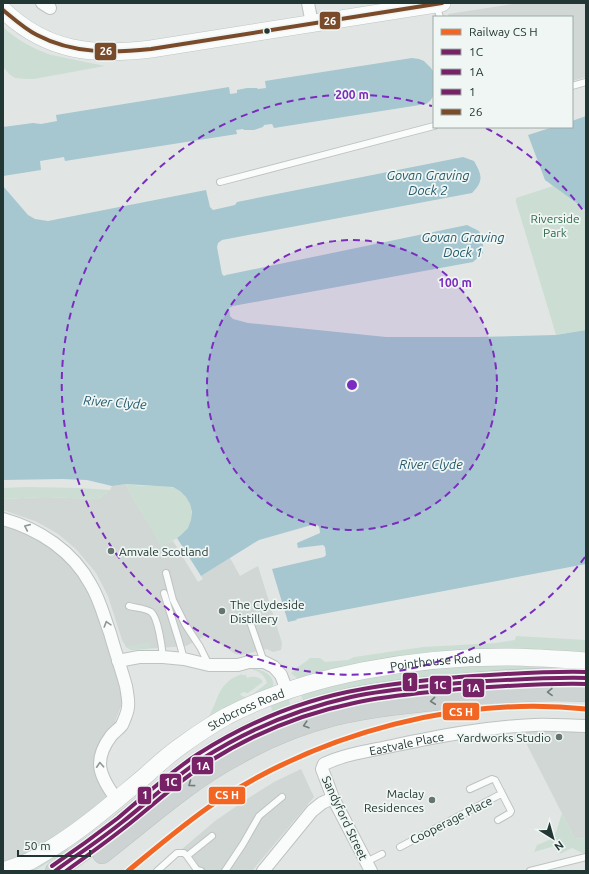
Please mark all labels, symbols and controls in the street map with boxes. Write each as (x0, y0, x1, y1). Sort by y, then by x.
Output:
line badge: 26 (319, 11, 341, 30)
text: 26 (324, 15, 336, 27)
legend (433, 16, 573, 128)
text: Railway CS H (469, 25, 538, 38)
unlabelled marker (262, 26, 272, 36)
line badge: 26 (94, 42, 117, 61)
text: 26 (100, 45, 112, 57)
text: 1C (469, 45, 484, 58)
text: 1A (469, 65, 484, 78)
text: 1 (469, 85, 476, 98)
text: 200 m (335, 88, 369, 101)
text: 26 (469, 105, 483, 118)
water label: Govan Graving Dock 2 (386, 168, 470, 197)
park label: Riverside Park (530, 212, 580, 239)
water label: Govan Graving Dock 1 (421, 230, 505, 259)
text: 100 m (438, 276, 472, 289)
centre of rings (345, 378, 359, 392)
water label: River Clyde (83, 393, 148, 411)
water label: River Clyde (399, 457, 463, 471)
one-way arrow (23, 524, 30, 532)
place label: Amvale Scotland (119, 545, 208, 558)
marker: Amvale Scotland (106, 546, 116, 556)
place label: The Clydeside Distillery (230, 598, 305, 625)
marker: The Clydeside Distillery (217, 606, 227, 616)
one-way arrow (103, 621, 111, 628)
street label: Pointhouse Road (389, 651, 482, 672)
line badge: 1 (402, 672, 418, 692)
line badge: 1C (429, 675, 452, 695)
text: 1 (407, 676, 413, 688)
line badge: 1A (462, 678, 485, 698)
text: 1C (433, 679, 447, 691)
text: 1A (466, 682, 480, 694)
street label: Stobcross Road (205, 686, 286, 733)
one-way arrow (547, 688, 553, 696)
one-way arrow (430, 696, 436, 705)
line badge: CS H (442, 702, 480, 721)
text: CS H (449, 706, 473, 718)
one-way arrow (303, 720, 310, 729)
street label: Eastvale Place (368, 729, 445, 757)
place label: Yardworks Studio (457, 731, 551, 744)
marker: Yardworks Studio (554, 732, 564, 742)
line badge: 1A (191, 756, 214, 775)
text: 1A (196, 760, 210, 772)
one-way arrow (96, 762, 105, 768)
line badge: 1C (159, 773, 182, 792)
street label: Sandyford Street (320, 774, 370, 862)
text: 1C (164, 776, 178, 788)
one-way arrow (188, 779, 195, 787)
line badge: 1 (137, 786, 152, 805)
line badge: CS H (208, 786, 246, 805)
place label: Maclay Residences (364, 787, 424, 814)
text: 1 (142, 789, 148, 801)
text: CS H (215, 789, 239, 801)
street label: Cooperage Place (408, 794, 494, 846)
marker: Maclay Residences (427, 795, 437, 805)
north arrow (533, 818, 573, 858)
scale bar (18, 832, 90, 858)
text: 50 m (24, 839, 51, 852)
text: N (552, 839, 566, 853)

